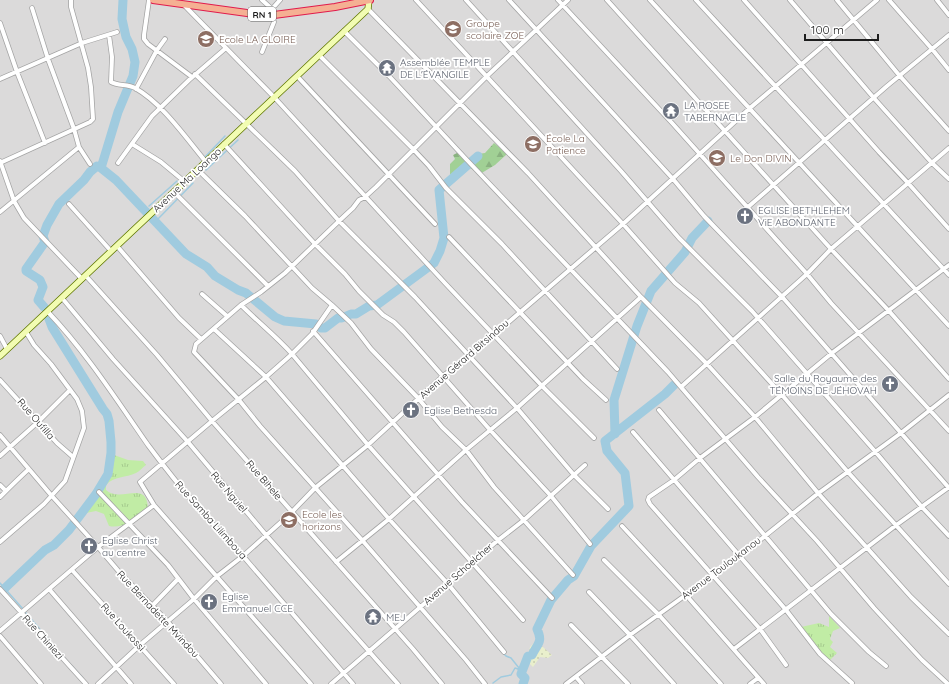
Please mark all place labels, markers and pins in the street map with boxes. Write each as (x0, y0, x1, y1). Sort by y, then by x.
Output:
place label: Groupe scolaire ZOE (466, 17, 524, 42)
school or university icon: Groupe scolaire ZOE (443, 19, 463, 39)
school or university icon: Ecole LA GLOIRE (196, 29, 216, 49)
place label: Ecole LA GLOIRE (219, 33, 296, 46)
place label: Assemblée TEMPLE DE L'ÉVANGILE (400, 56, 490, 81)
temple icon: Assemblée TEMPLE DE L'ÉVANGILE (377, 58, 397, 78)
place label: LA ROSEE TABERNACLE (684, 99, 746, 124)
temple icon: LA ROSEE TABERNACLE (661, 101, 681, 121)
place label: École La Patience (546, 132, 586, 157)
school or university icon: École La Patience (523, 134, 543, 154)
school or university icon: Le Don DIVIN (707, 148, 727, 168)
place label: Le Don DIVIN (730, 152, 792, 165)
place label: EGLISE BETHLEHEM ViE ABONDANTE (758, 204, 850, 229)
church icon: EGLISE BETHLEHEM ViE ABONDANTE (735, 206, 755, 226)
place label: Salle du Royaume des TÉMOINS DE JÉHOVAH (769, 372, 877, 397)
church icon: Salle du Royaume des TÉMOINS DE JÉHOVAH (880, 374, 900, 394)
church icon: Eglise Bethesda (401, 400, 421, 420)
place label: Eglise Bethesda (424, 404, 497, 417)
place label: Ecole les horizons (302, 508, 342, 533)
school or university icon: Ecole les horizons (279, 510, 299, 530)
place label: Eglise Christ au centre (102, 534, 158, 559)
church icon: Eglise Christ au centre (79, 536, 99, 556)
place label: Eglise Emmanuel CCE (222, 590, 293, 615)
church icon: Eglise Emmanuel CCE (199, 592, 219, 612)
temple icon: MEJ (363, 607, 383, 627)
place label: MEJ (386, 611, 406, 624)

